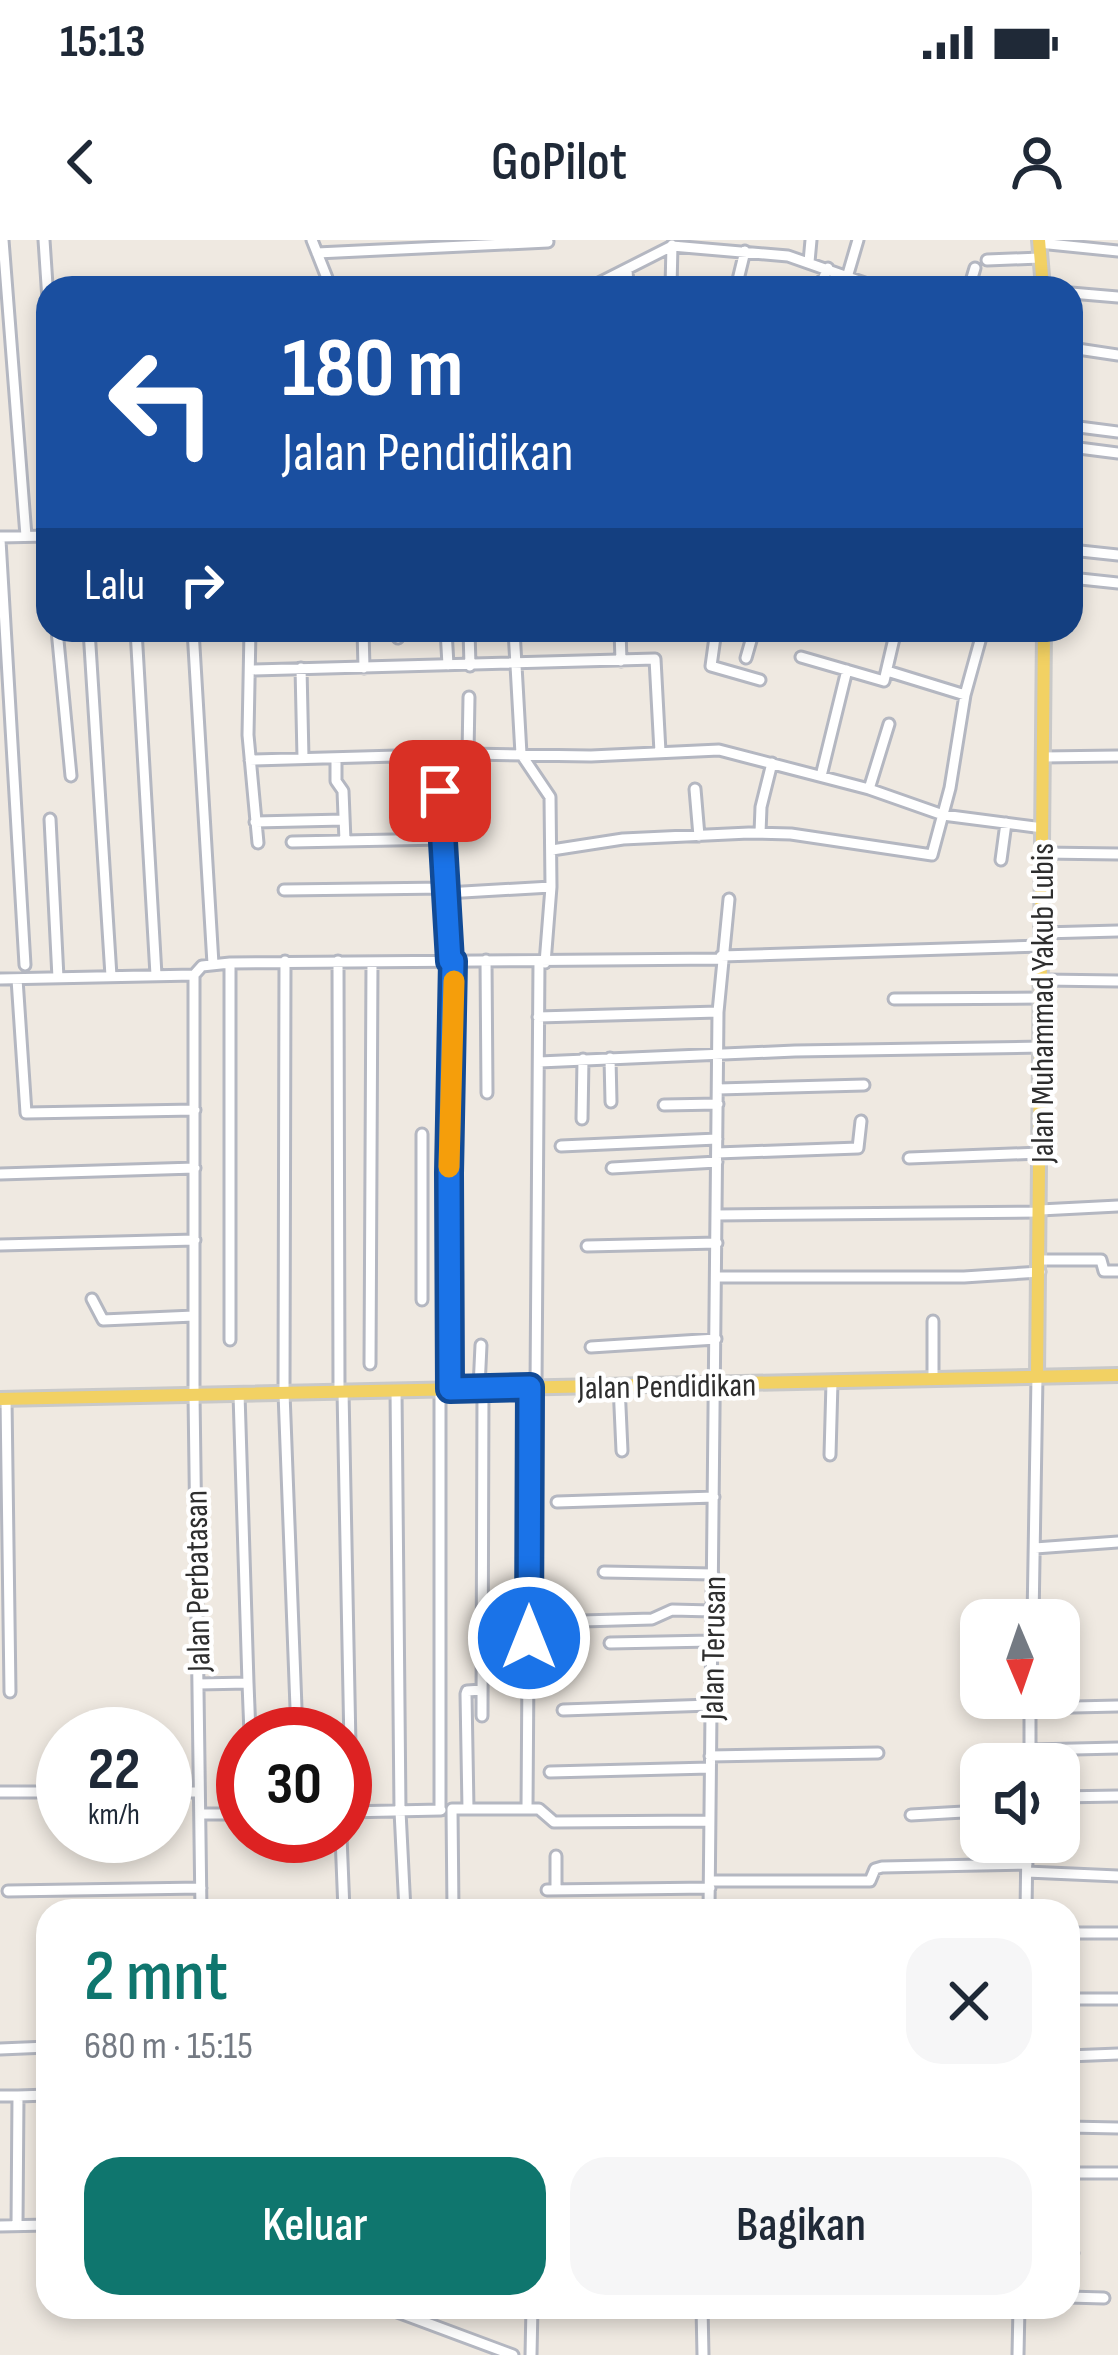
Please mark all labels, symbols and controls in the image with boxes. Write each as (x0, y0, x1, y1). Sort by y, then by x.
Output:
text: 15:13 (60, 15, 145, 70)
icon: back (48, 129, 114, 195)
icon: person (1004, 129, 1070, 195)
text: GoPilot (491, 130, 627, 195)
text: 180 m (282, 319, 463, 420)
icon: left (84, 324, 240, 480)
text: Jalan Pendidikan (282, 421, 574, 486)
icon: right (169, 552, 235, 618)
text: Lalu (84, 558, 145, 613)
pin (389, 740, 491, 842)
icon: arrive (407, 758, 473, 824)
street label: Jalan Muhammad Yakub Lubis (1023, 843, 1063, 1164)
street label: Jalan Pendidikan (577, 1365, 756, 1409)
street label: Jalan Perbatasan (176, 1490, 220, 1673)
position arrow (466, 1575, 592, 1701)
street label: Jalan Terusan (693, 1576, 735, 1721)
north arrow (960, 1599, 1080, 1719)
map controls (960, 1599, 1080, 1863)
speed limit sign: 30 (216, 1707, 372, 1863)
text: 22 (88, 1734, 140, 1806)
button: sound (960, 1743, 1080, 1863)
text: km/h (88, 1797, 140, 1833)
text: 2 mnt (84, 1934, 228, 2021)
button: close (906, 1938, 1032, 2064)
text: 680 m · 15:15 (84, 2023, 253, 2070)
button: Keluar (84, 2157, 546, 2295)
button: Bagikan (570, 2157, 1032, 2295)

